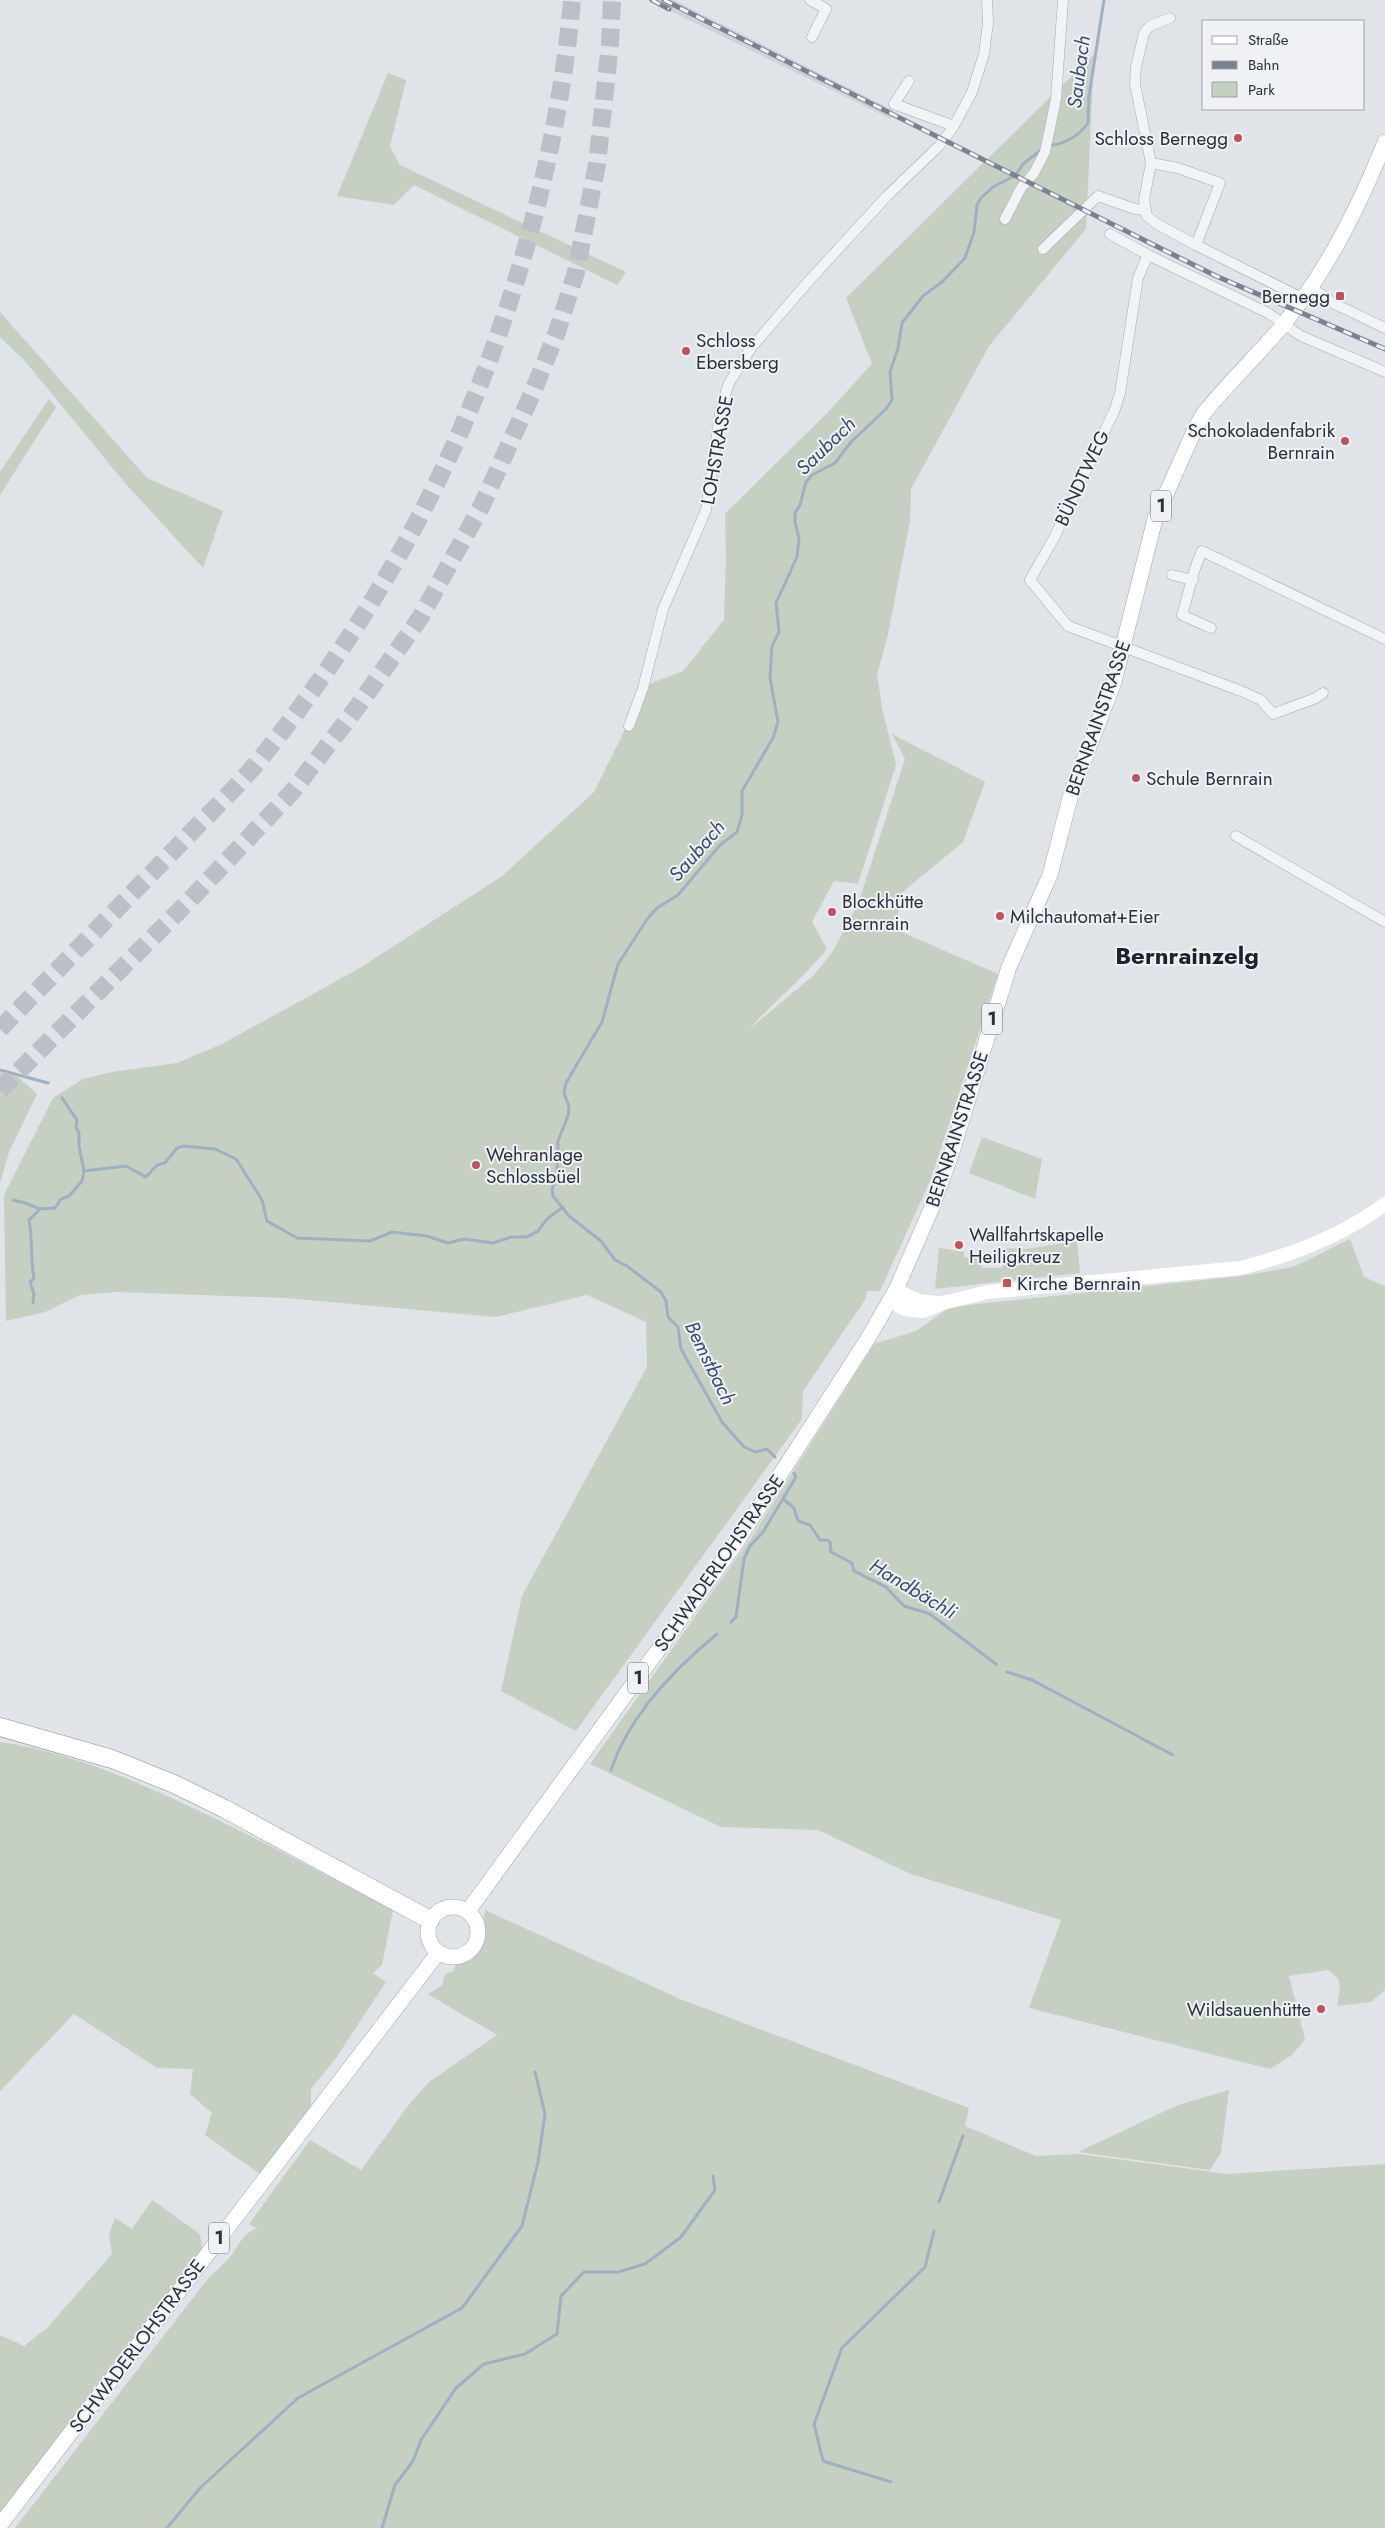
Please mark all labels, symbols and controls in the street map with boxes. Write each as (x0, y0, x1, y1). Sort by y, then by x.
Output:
legend (1202, 20, 1365, 110)
text: Straße (1248, 29, 1289, 51)
water label: Saubach (1060, 34, 1098, 110)
text: Bahn (1248, 54, 1279, 76)
text: Park (1248, 79, 1275, 101)
place label: Schloss Bernegg (1094, 125, 1228, 152)
marker: Schloss Bernegg (1232, 132, 1244, 144)
place label: Bernegg (1262, 283, 1330, 310)
marker: Bernegg (1334, 290, 1346, 302)
place label: Schloss Ebersberg (696, 327, 779, 376)
marker: Schloss Ebersberg (680, 345, 692, 357)
street label: LOHSTRASSE (694, 393, 740, 507)
water label: Saubach (790, 410, 862, 482)
place label: Schokoladenfabrik Bernrain (1187, 417, 1336, 466)
street label: BÜNDTWEG (1048, 426, 1116, 530)
marker: Schokoladenfabrik Bernrain (1339, 435, 1351, 447)
road number: 1 (1151, 491, 1171, 522)
street label: BERNRAINSTRASSE (1059, 637, 1137, 799)
place label: Schule Bernrain (1146, 765, 1273, 792)
marker: Schule Bernrain (1130, 772, 1142, 784)
water label: Saubach (662, 814, 732, 888)
place label: Blockhütte Bernrain (842, 888, 924, 937)
place label: Milchautomat+Eier (1010, 903, 1160, 930)
marker: Blockhütte Bernrain (826, 906, 838, 918)
marker: Milchautomat+Eier (994, 910, 1006, 922)
district label: Bernrainzelg (1115, 938, 1259, 973)
road number: 1 (982, 1004, 1002, 1034)
street label: BERNRAINSTRASSE (919, 1047, 995, 1211)
place label: Wehranlage Schlossbüel (486, 1141, 583, 1190)
marker: Wehranlage Schlossbüel (470, 1159, 482, 1171)
place label: Wallfahrtskapelle Heiligkreuz (969, 1221, 1104, 1270)
marker: Wallfahrtskapelle Heiligkreuz (953, 1239, 965, 1251)
place label: Kirche Bernrain (1017, 1270, 1141, 1297)
marker: Kirche Bernrain (1001, 1277, 1013, 1289)
water label: Bemstbach (677, 1316, 743, 1410)
street label: SCHWADERLOHSTRASSE (648, 1469, 790, 1657)
water label: Handbächli (864, 1552, 963, 1627)
road number: 1 (628, 1662, 648, 1694)
place label: Wildsauenhütte (1187, 1996, 1311, 2023)
marker: Wildsauenhütte (1315, 2003, 1327, 2015)
road number: 1 (209, 2222, 229, 2254)
street label: SCHWADERLOHSTRASSE (63, 2254, 211, 2438)

